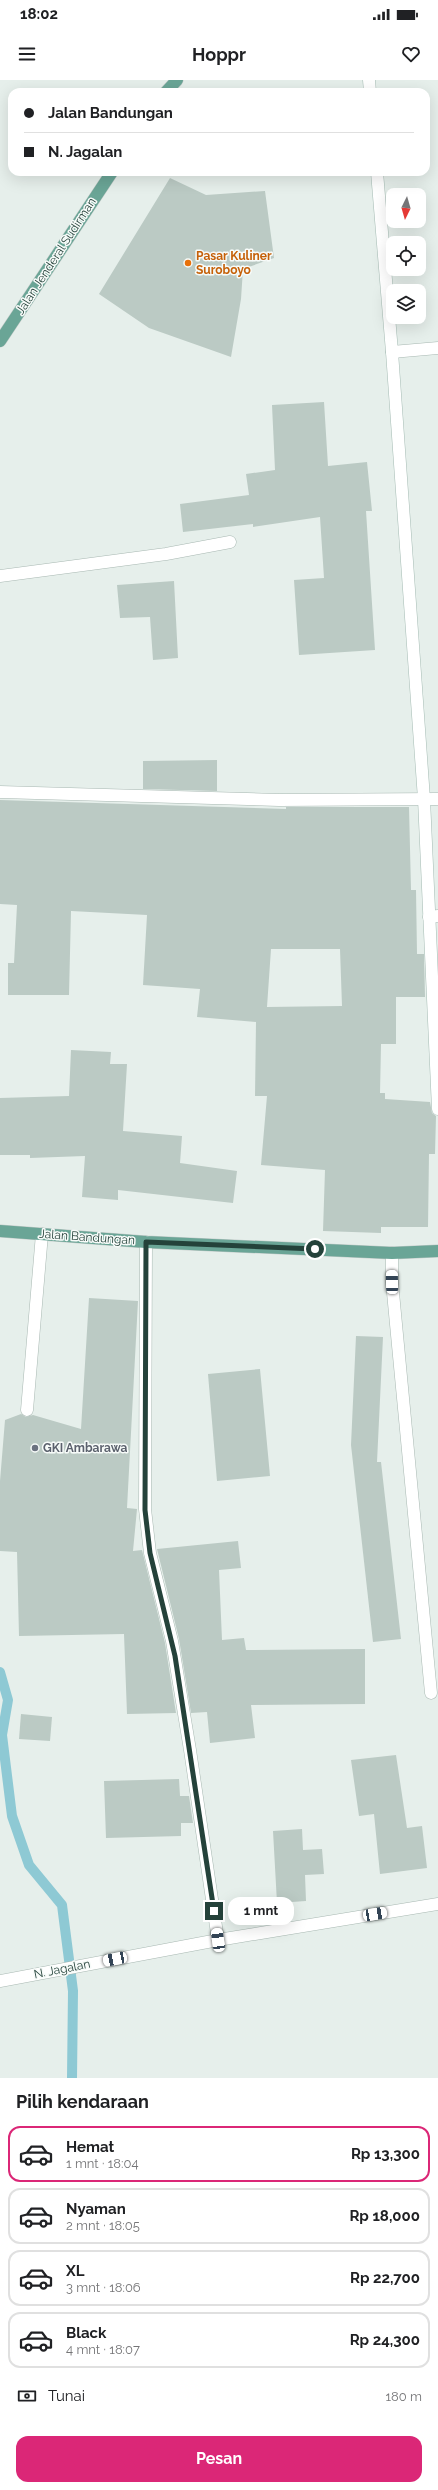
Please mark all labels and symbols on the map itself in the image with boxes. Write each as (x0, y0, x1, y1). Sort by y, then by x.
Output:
north arrow (386, 188, 426, 228)
street label: Jalan Jenderal Sudirman (13, 195, 99, 317)
place label: Pasar Kuliner Suroboyo (196, 249, 272, 277)
marker: Pasar Kuliner Suroboyo (183, 258, 193, 268)
street label: Jalan Bandungan (39, 1227, 135, 1247)
route start (306, 1240, 324, 1258)
car (386, 1270, 398, 1294)
place label: GKI Ambarawa (43, 1441, 128, 1455)
marker: GKI Ambarawa (30, 1443, 40, 1453)
callout: 1 mnt (228, 1897, 294, 1925)
route end (205, 1902, 223, 1920)
car (362, 1906, 388, 1922)
car (210, 1927, 226, 1953)
car (102, 1951, 128, 1967)
street label: N. Jagalan (33, 1957, 91, 1981)

